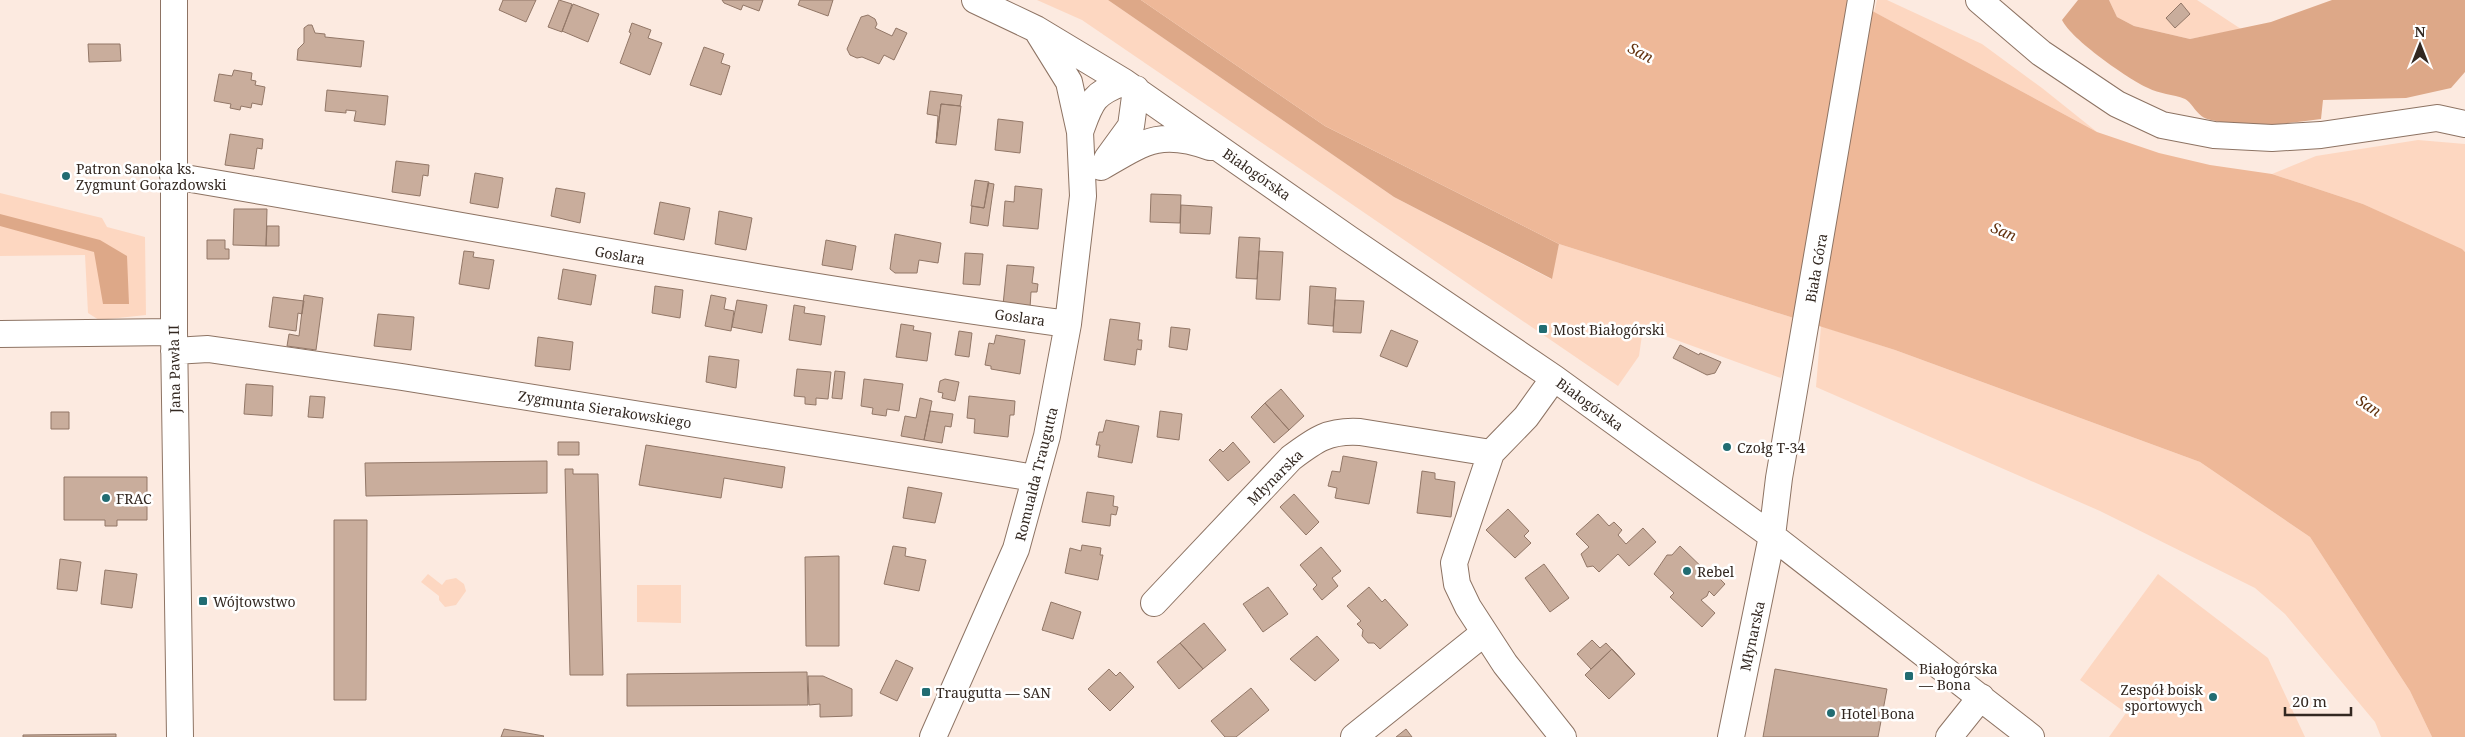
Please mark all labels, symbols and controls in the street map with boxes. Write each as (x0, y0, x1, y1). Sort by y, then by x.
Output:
north arrow (2395, 20, 2445, 70)
text: N (2414, 22, 2426, 41)
water label: San (1625, 37, 1657, 67)
street label: Białogórska (1219, 144, 1295, 204)
place label: Patron Sanoka ks. Zygmunt Gorazdowski (76, 159, 227, 194)
marker: Patron Sanoka ks. Zygmunt Gorazdowski (60, 170, 72, 182)
water label: San (1988, 217, 2020, 245)
street label: Biała Góra (1801, 232, 1831, 304)
street label: Goslara (593, 241, 647, 269)
street label: Goslara (994, 304, 1047, 330)
place label: Most Białogórski (1553, 320, 1665, 339)
marker: Most Białogórski (1537, 323, 1549, 335)
street label: Jana Pawła II (164, 325, 184, 414)
street label: Białogórska (1553, 373, 1628, 435)
street label: Zygmunta Sierakowskiego (517, 386, 693, 432)
water label: San (2353, 390, 2385, 420)
street label: Romualda Traugutta (1010, 405, 1062, 543)
place label: Czołg T-34 (1737, 438, 1805, 457)
marker: Czołg T-34 (1721, 441, 1733, 453)
street label: Młynarska (1243, 445, 1307, 509)
place label: FRAC (116, 489, 152, 508)
marker: FRAC (100, 492, 112, 504)
place label: Rebel (1697, 562, 1735, 581)
marker: Rebel (1681, 565, 1693, 577)
place label: Wójtowstwo (213, 592, 296, 611)
marker: Wójtowstwo (197, 595, 209, 607)
street label: Młynarska (1735, 599, 1769, 673)
place label: Białogórska — Bona (1918, 659, 1998, 694)
marker: Białogórska — Bona (1903, 670, 1915, 682)
place label: Zespół boisk sportowych (2120, 680, 2204, 715)
place label: Traugutta — SAN (936, 683, 1051, 702)
scale bar (2285, 684, 2351, 716)
marker: Traugutta — SAN (920, 686, 932, 698)
marker: Zespół boisk sportowych (2207, 691, 2219, 703)
text: 20 m (2292, 691, 2327, 711)
place label: Hotel Bona (1841, 704, 1915, 723)
marker: Hotel Bona (1825, 707, 1837, 719)

